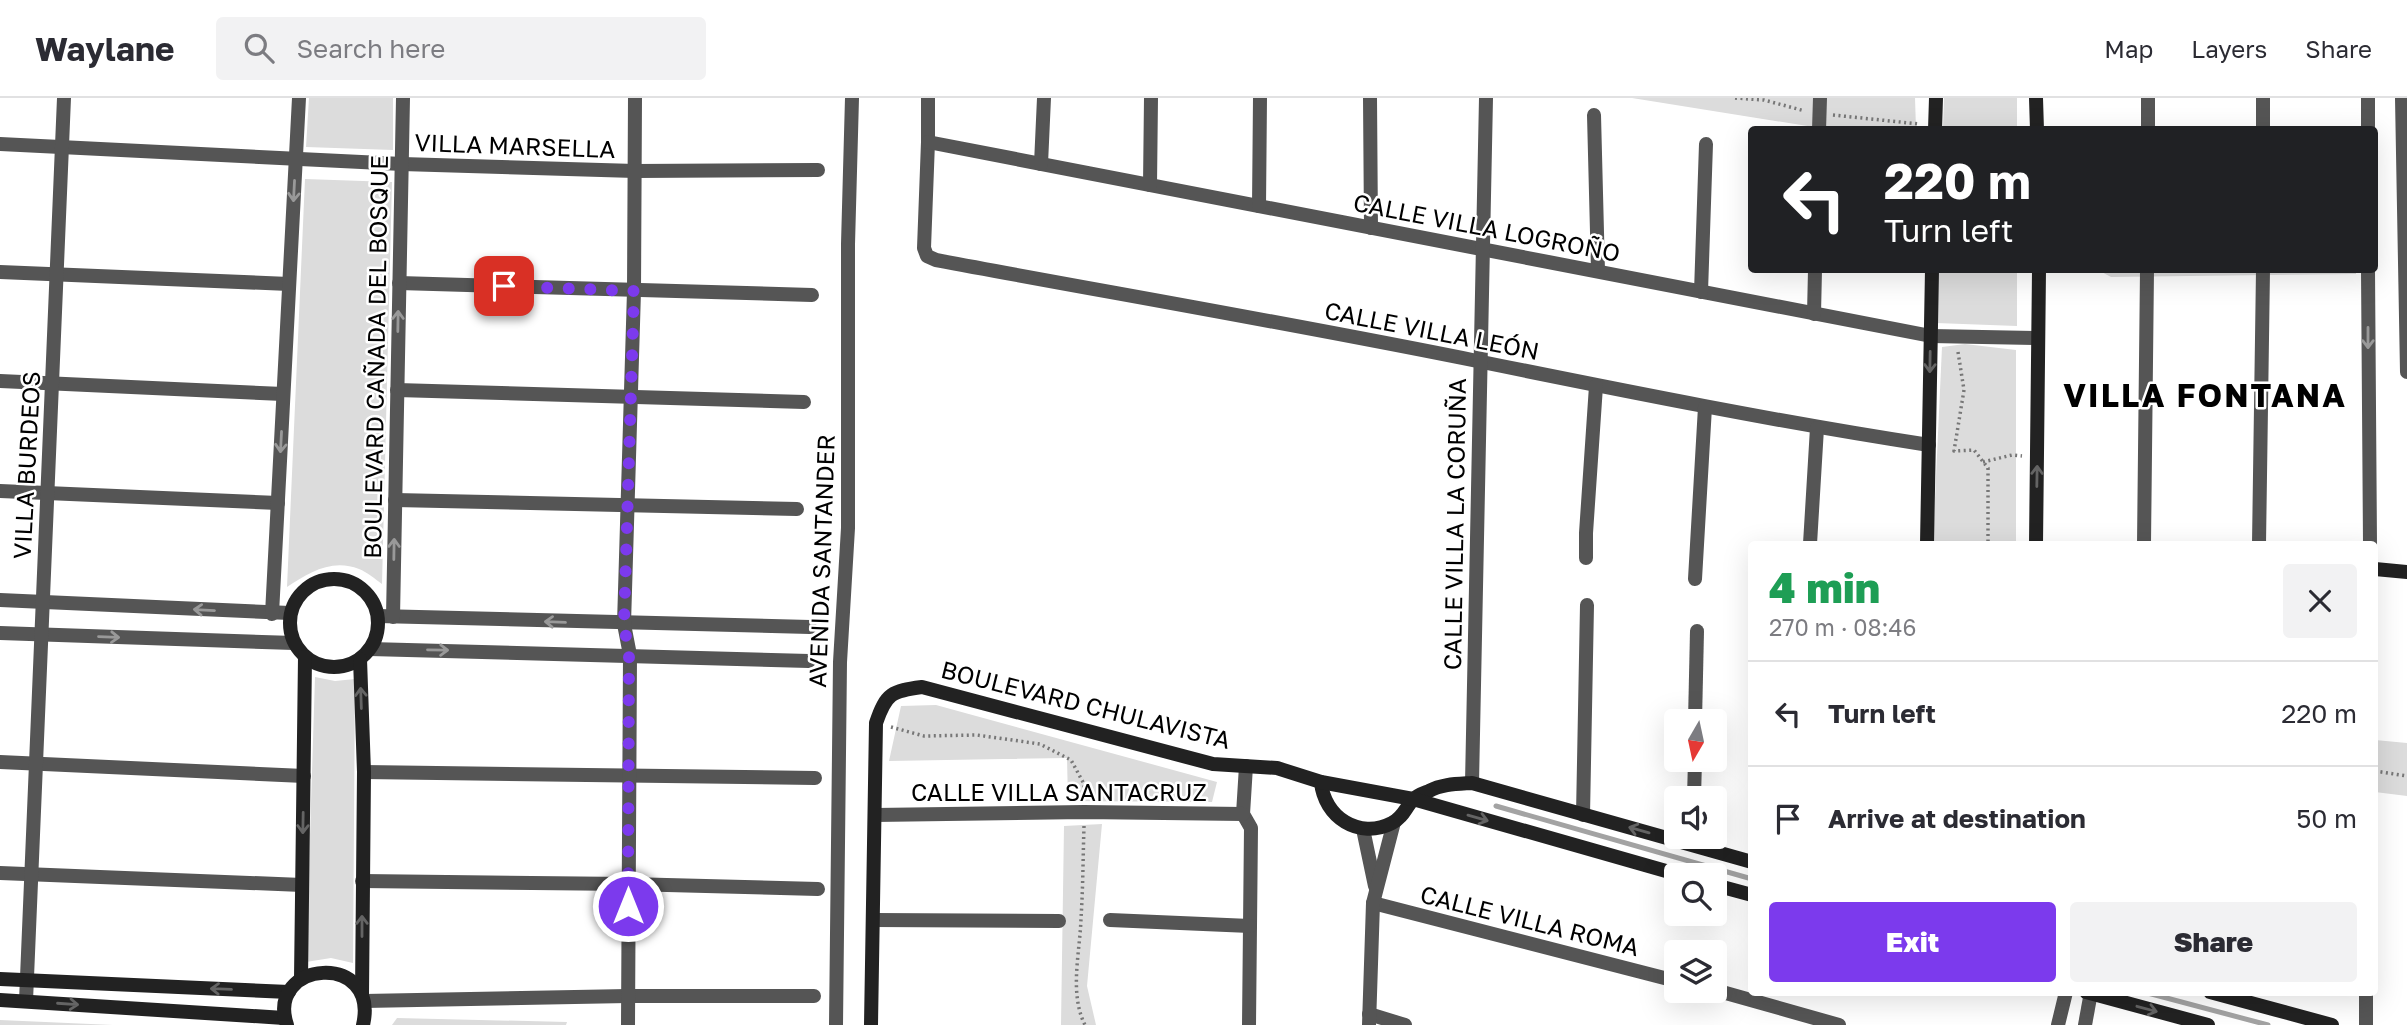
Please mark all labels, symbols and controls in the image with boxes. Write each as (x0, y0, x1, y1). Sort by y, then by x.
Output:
search box (216, 17, 706, 80)
text: Waylane (35, 29, 174, 68)
icon: search (240, 29, 278, 67)
text: Search here (296, 33, 445, 64)
text: Map (2104, 34, 2153, 63)
text: Layers (2191, 34, 2267, 63)
text: Share (2305, 34, 2372, 63)
street label: VILLA MARSELLA (414, 127, 616, 163)
text: 220 m (1884, 151, 2031, 210)
icon: left (1769, 154, 1860, 245)
street label: BOULEVARD CAÑADA DEL BOSQUE (357, 155, 393, 559)
one-way arrow (287, 179, 300, 202)
street label: CALLE VILLA LOGROÑO (1351, 187, 1623, 267)
text: Turn left (1884, 211, 2013, 249)
pin (474, 256, 534, 316)
icon: arrive (485, 267, 523, 305)
street label: CALLE VILLA LEÓN (1322, 295, 1542, 365)
one-way arrow (392, 310, 405, 333)
one-way arrow (2361, 326, 2375, 349)
one-way arrow (1923, 350, 1937, 373)
street label: VILLA BURDEOS (7, 370, 45, 560)
district label: VILLA FONTANA (2063, 376, 2347, 414)
street label: CALLE VILLA LA CORUÑA (1437, 378, 1471, 670)
one-way arrow (274, 431, 287, 454)
street label: AVENIDA SANTANDER (802, 434, 840, 688)
one-way arrow (2030, 465, 2044, 488)
one-way arrow (387, 537, 401, 560)
text: 4 min (1769, 562, 1880, 612)
button: close (2283, 564, 2357, 638)
one-way arrow (193, 604, 216, 617)
text: 270 m · 08:46 (1769, 613, 1916, 641)
one-way arrow (544, 615, 567, 629)
one-way arrow (97, 630, 120, 644)
one-way arrow (427, 644, 450, 657)
street label: BOULEVARD CHULAVISTA (938, 654, 1234, 754)
one-way arrow (355, 687, 368, 710)
icon: left (1769, 695, 1807, 733)
text: Turn left (1828, 698, 1936, 729)
text: 220 m (2281, 698, 2357, 729)
north arrow (1664, 709, 1727, 772)
map controls (1664, 709, 1727, 1003)
street label: CALLE VILLA SANTACRUZ (911, 777, 1207, 806)
button: sound (1664, 786, 1727, 849)
icon: arrive (1769, 800, 1807, 838)
text: Arrive at destination (1828, 803, 2086, 834)
text: 50 m (2296, 803, 2357, 834)
one-way arrow (296, 811, 310, 834)
one-way arrow (1467, 812, 1489, 825)
one-way arrow (1628, 823, 1650, 836)
button: search (1664, 863, 1727, 926)
position arrow (591, 869, 665, 943)
street label: CALLE VILLA ROMA (1418, 879, 1642, 961)
button: Exit (1769, 902, 2056, 982)
button: Share (2070, 902, 2357, 982)
one-way arrow (355, 914, 369, 937)
button: layers (1664, 940, 1727, 1003)
one-way arrow (210, 983, 233, 996)
one-way arrow (56, 998, 79, 1011)
one-way arrow (2136, 1003, 2158, 1016)

